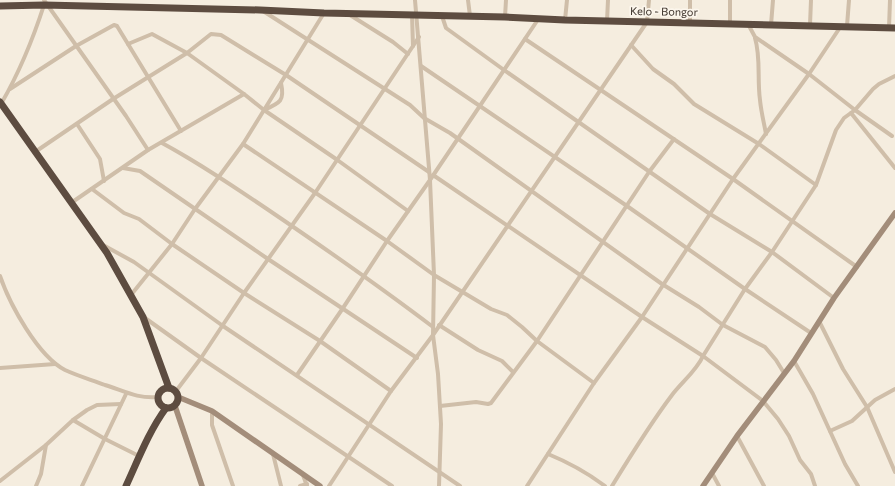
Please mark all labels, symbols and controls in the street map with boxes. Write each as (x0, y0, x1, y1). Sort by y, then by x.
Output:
street label: Kelo - Bongor (630, 4, 699, 18)

